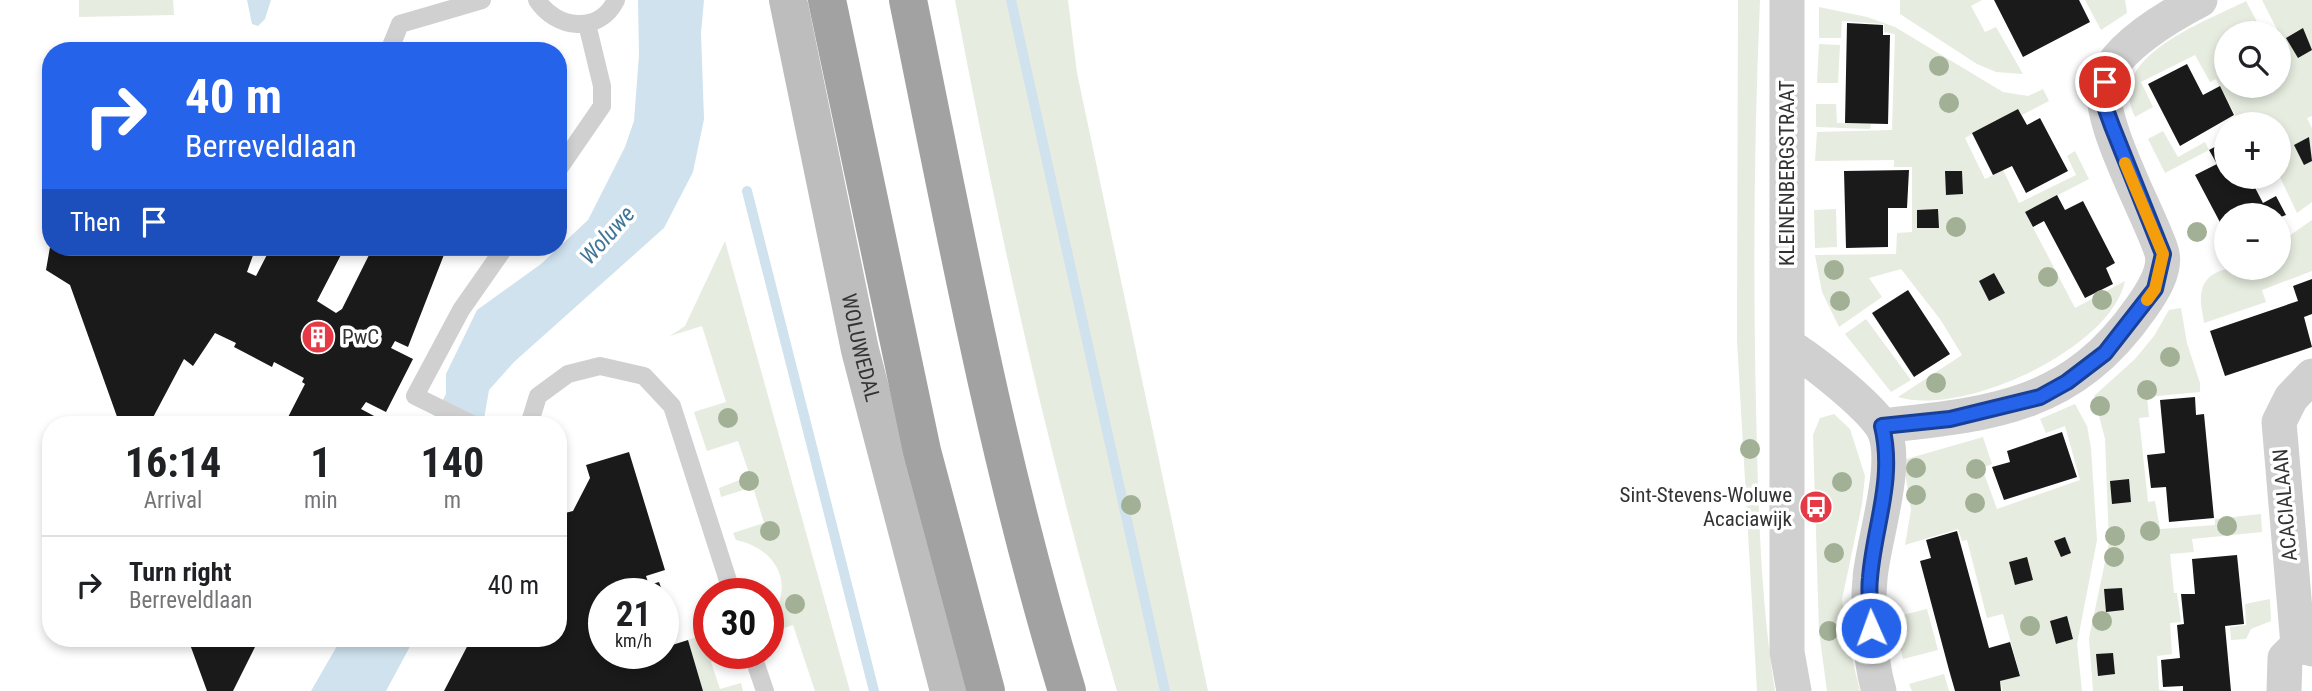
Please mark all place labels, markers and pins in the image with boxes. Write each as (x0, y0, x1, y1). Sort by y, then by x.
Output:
pin (2075, 52, 2135, 112)
building icon: PwC (299, 318, 337, 356)
place label: PwC (342, 325, 379, 349)
place label: Sint-Stevens-Woluwe Acaciawijk (1620, 483, 1793, 531)
bus stop icon: Sint-Stevens-Woluwe Acaciawijk (1797, 488, 1835, 526)

